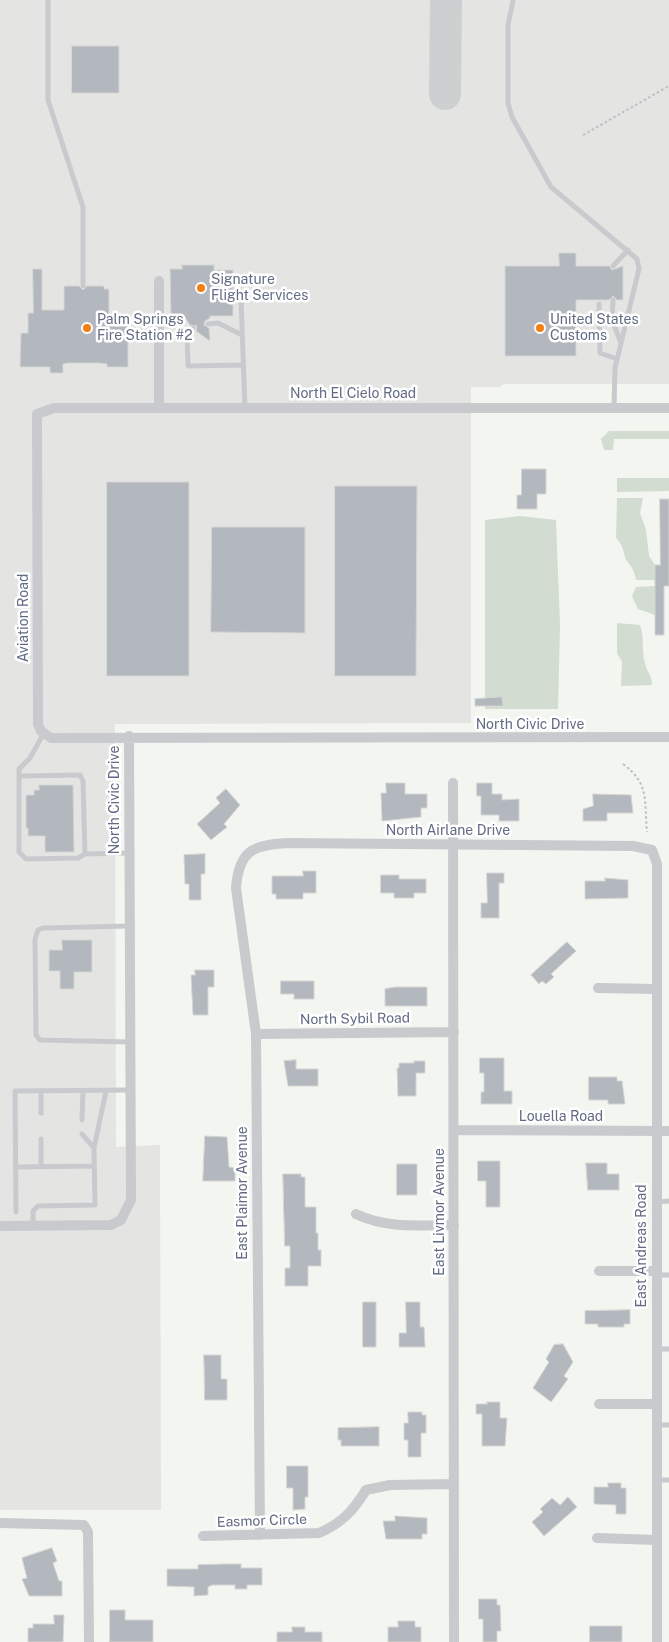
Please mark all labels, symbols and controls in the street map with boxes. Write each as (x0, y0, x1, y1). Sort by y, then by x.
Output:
place label: Signature Flight Services (211, 272, 308, 304)
marker: Signature Flight Services (195, 282, 207, 294)
place label: Palm Springs Fire Station #2 (97, 312, 193, 344)
place label: United States Customs (550, 312, 638, 344)
marker: Palm Springs Fire Station #2 (81, 322, 93, 334)
marker: United States Customs (534, 322, 546, 334)
street label: North El Cielo Road (290, 386, 416, 402)
street label: Aviation Road (16, 574, 32, 662)
street label: North Civic Drive (476, 717, 584, 733)
street label: North Civic Drive (107, 746, 123, 854)
street label: North Airlane Drive (386, 823, 510, 839)
street label: North Sybil Road (300, 1010, 410, 1028)
street label: Louella Road (519, 1109, 603, 1125)
street label: East Plaimor Avenue (235, 1126, 251, 1260)
street label: East Livmor Avenue (432, 1148, 448, 1276)
street label: East Andreas Road (634, 1184, 650, 1308)
street label: Easmor Circle (217, 1511, 307, 1531)

